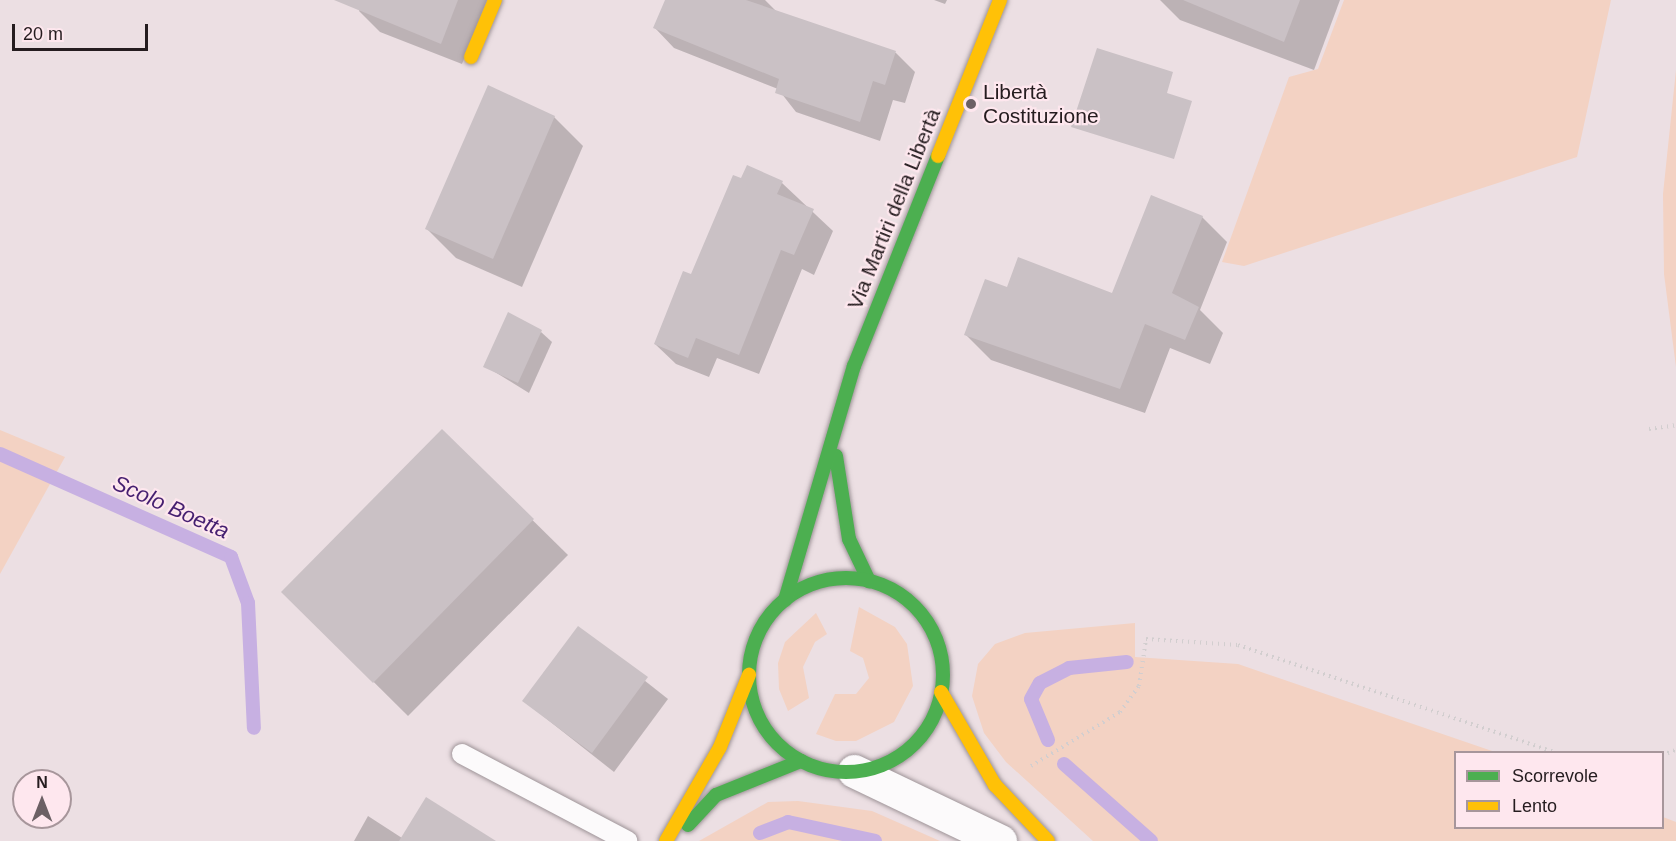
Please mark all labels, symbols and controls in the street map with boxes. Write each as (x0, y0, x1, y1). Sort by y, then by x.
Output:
scale bar (15, 12, 152, 50)
text: 20 m (23, 24, 63, 44)
place label: Libertà Costituzione (983, 79, 1099, 129)
marker: Libertà Costituzione (964, 97, 978, 111)
street label: Via Martiri della Libertà (842, 105, 946, 313)
water label: Scolo Boetta (109, 470, 233, 544)
legend (1454, 751, 1664, 829)
text: Scorrevole (1512, 766, 1598, 786)
north arrow (12, 769, 72, 829)
text: N (36, 774, 48, 791)
text: Lento (1512, 796, 1557, 816)

